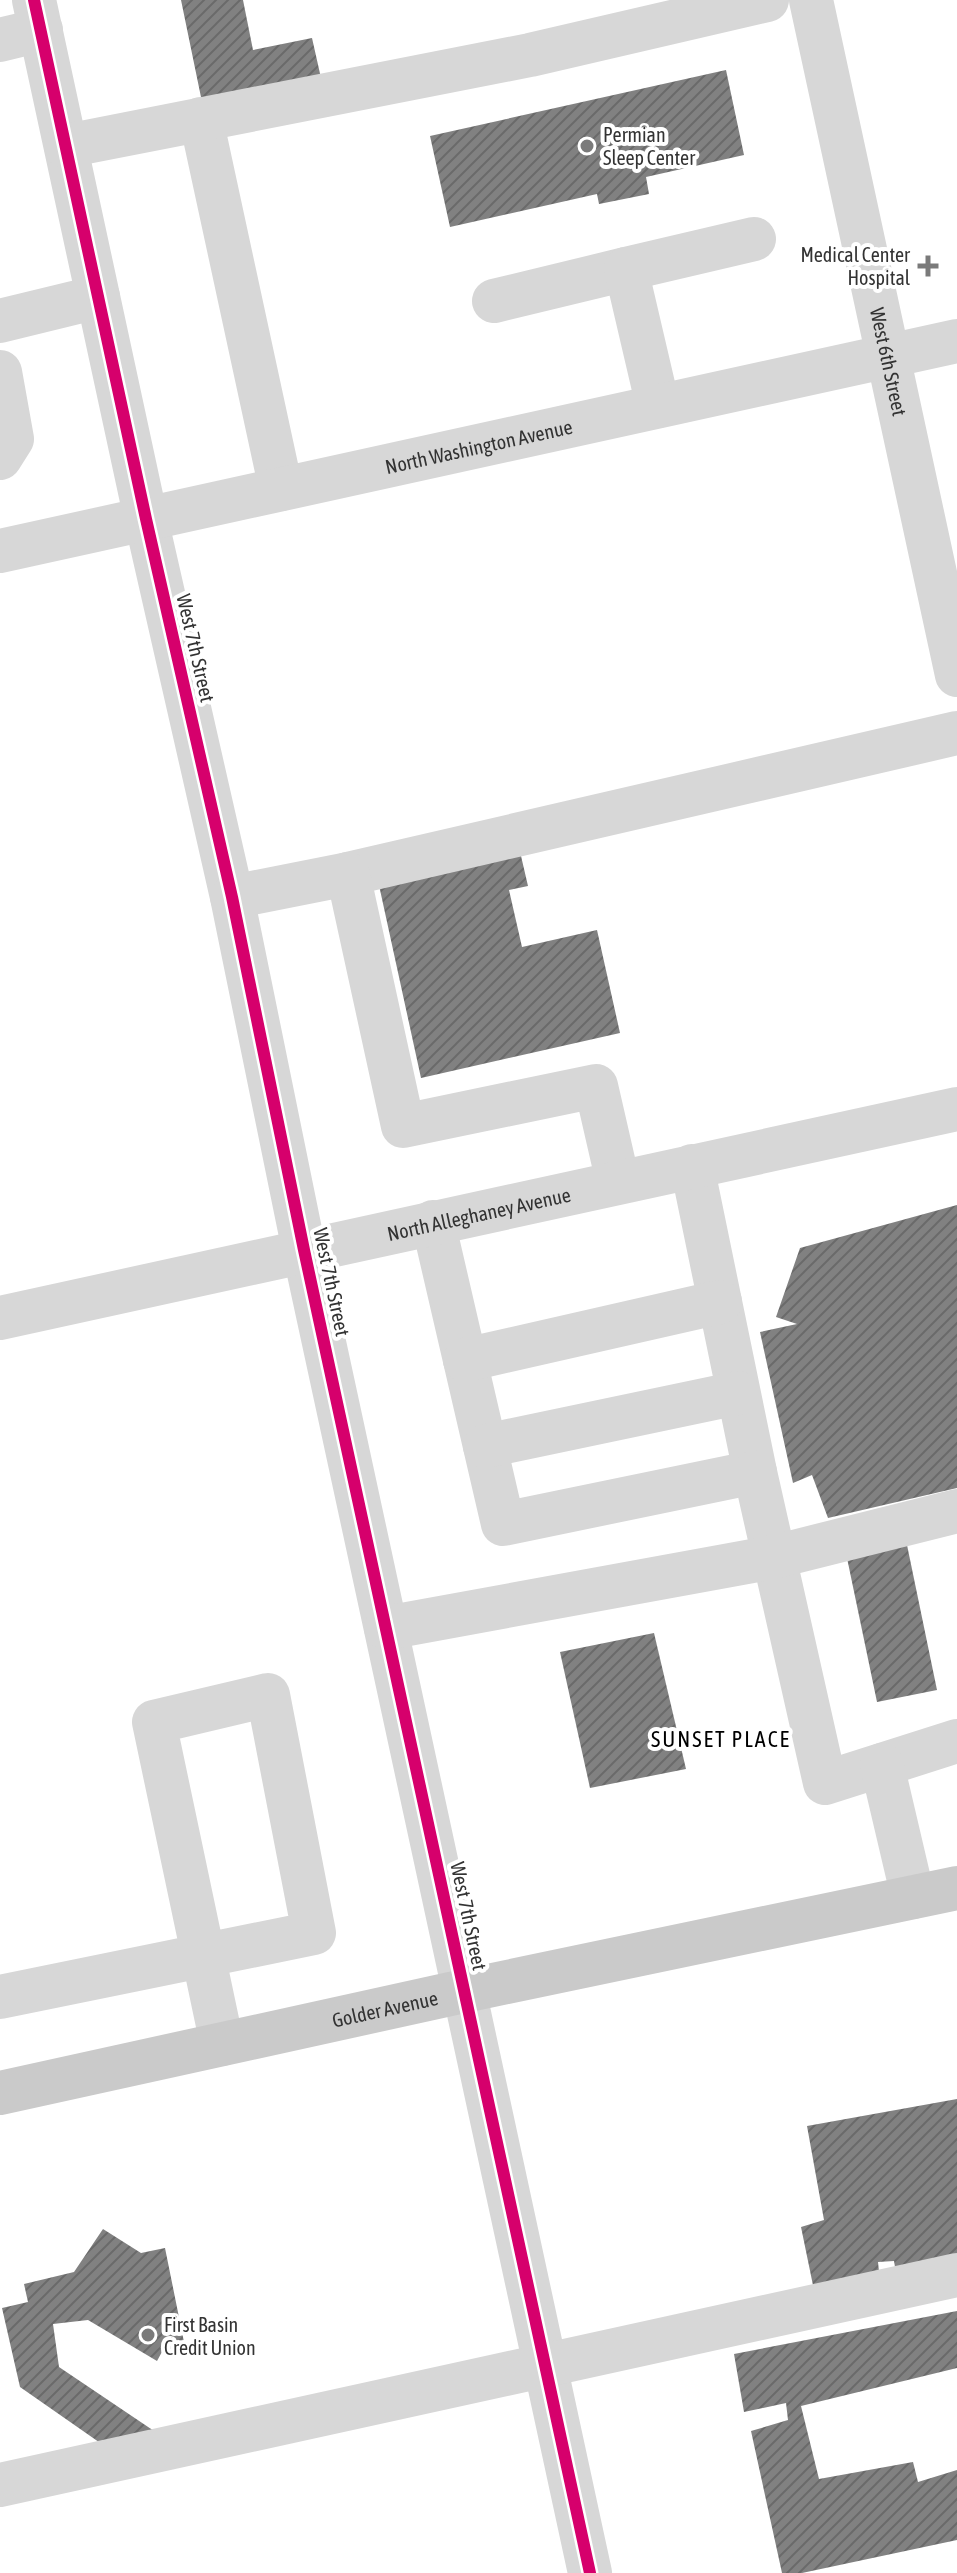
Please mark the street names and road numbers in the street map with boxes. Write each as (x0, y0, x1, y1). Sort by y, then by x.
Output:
street label: West 6th Street (866, 305, 912, 418)
street label: North Washington Avenue (383, 414, 574, 478)
street label: West 7th Street (172, 592, 220, 704)
street label: North Alleghaney Avenue (385, 1182, 573, 1245)
street label: West 7th Street (309, 1226, 355, 1338)
street label: West 7th Street (446, 1860, 492, 1972)
street label: Golder Avenue (330, 1986, 440, 2031)

